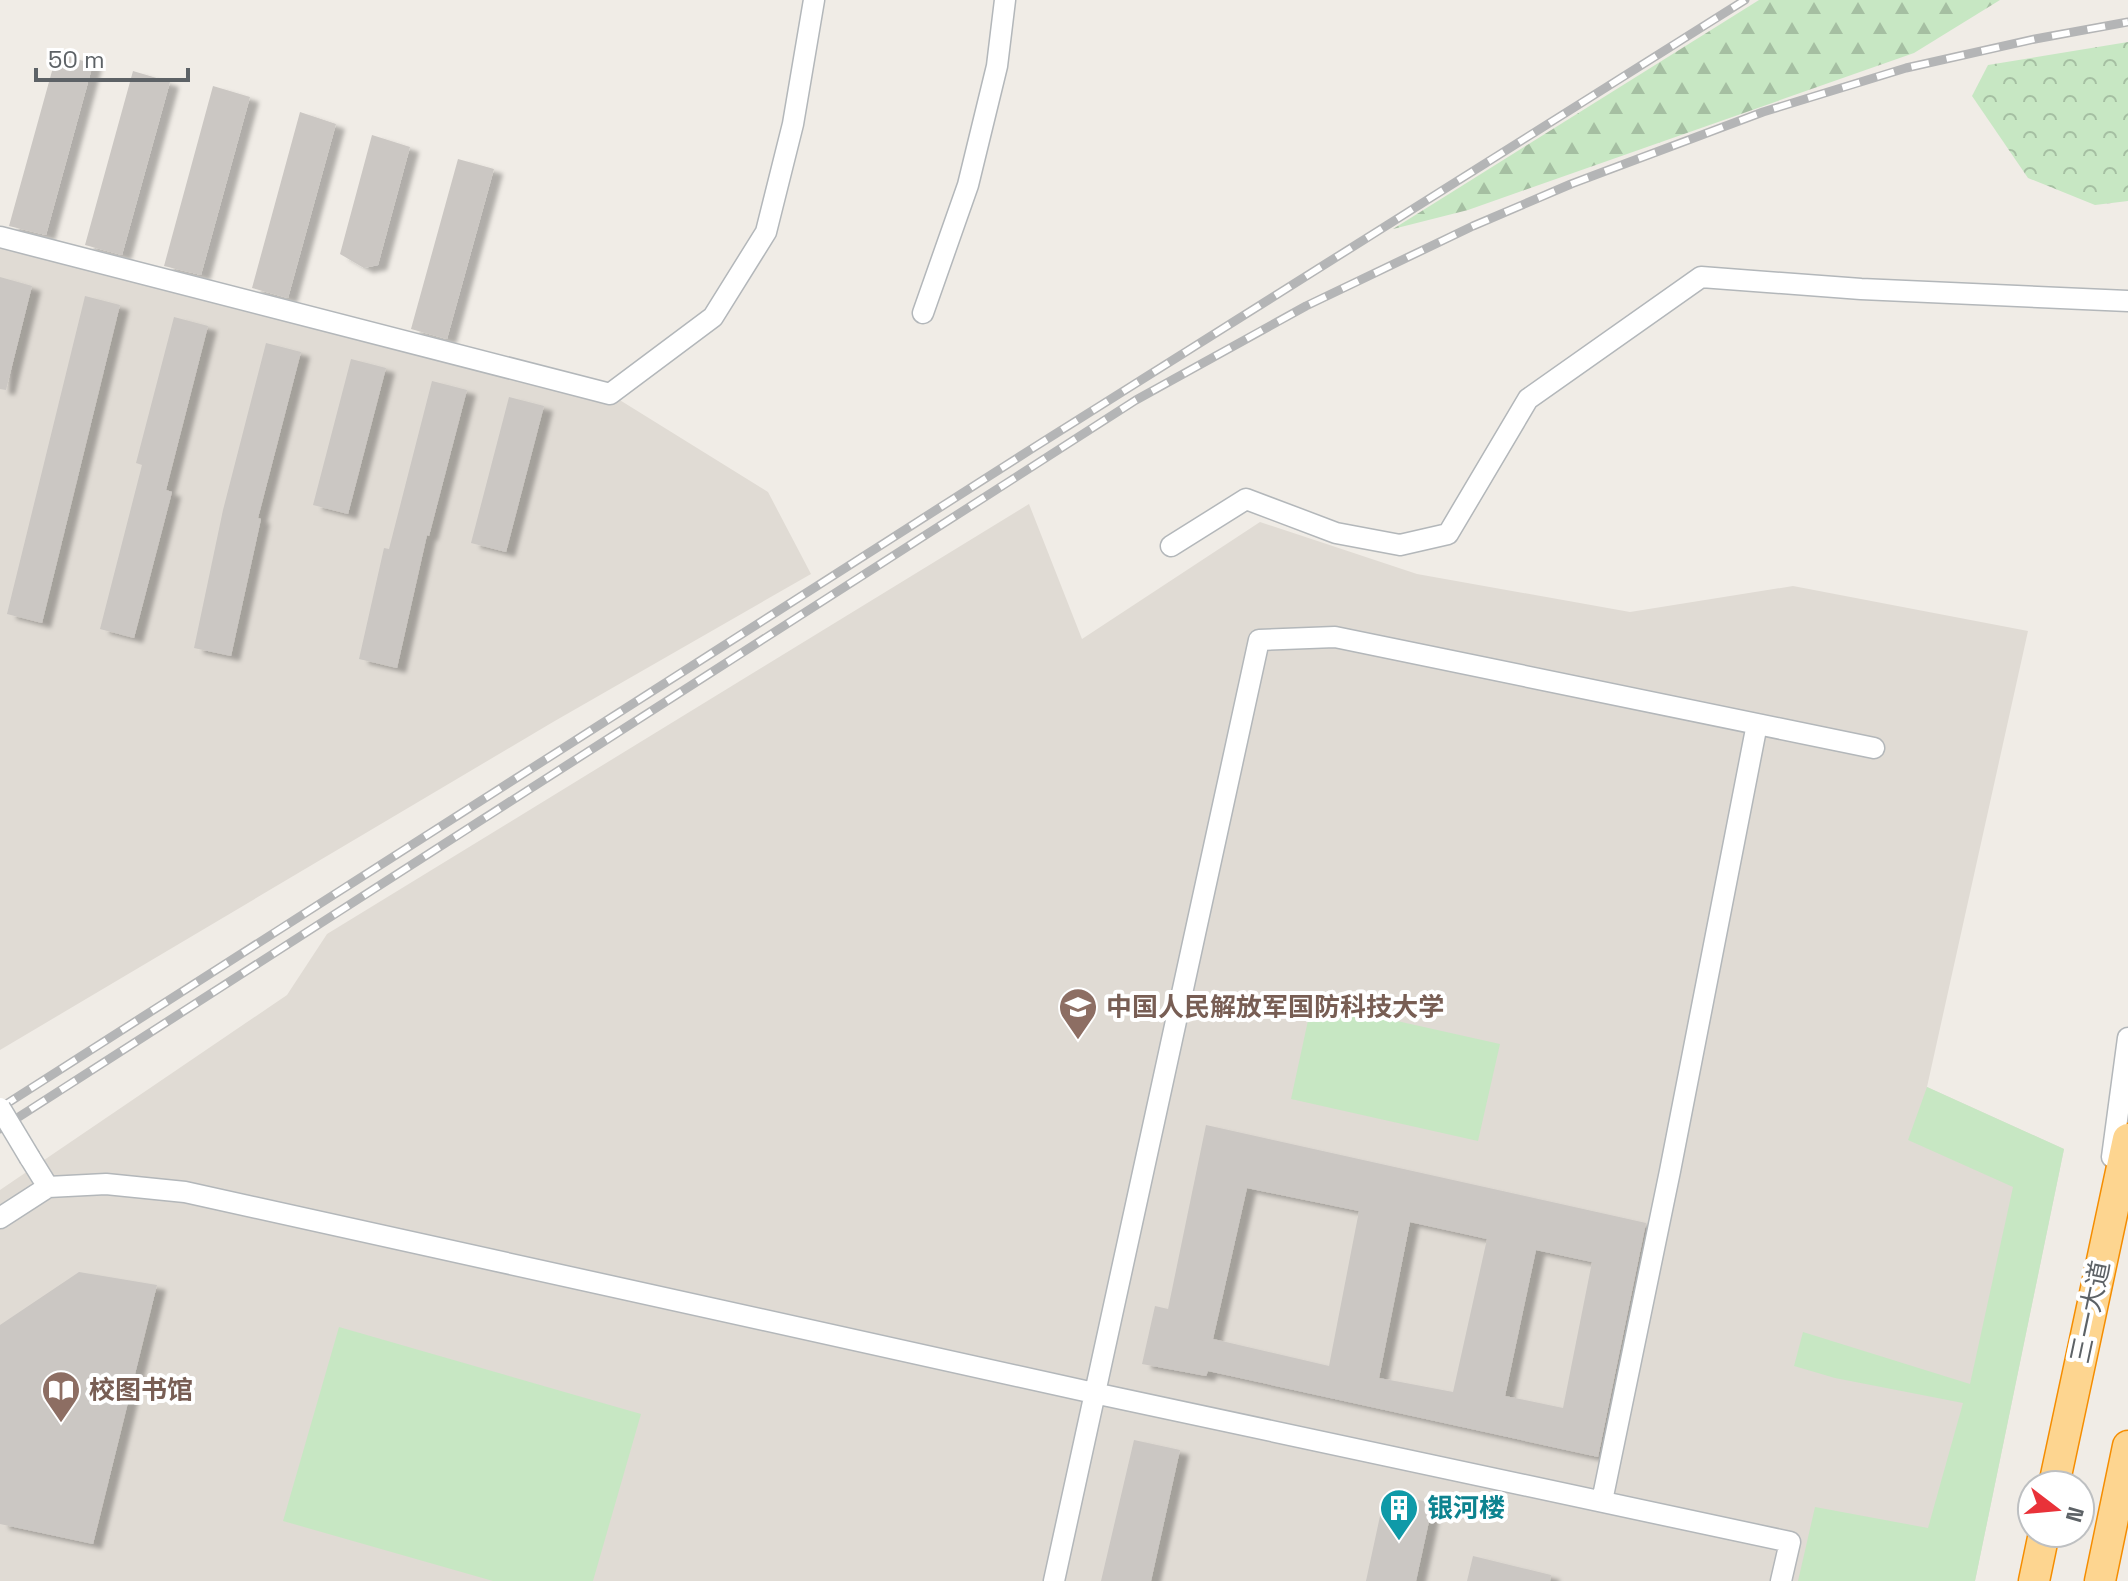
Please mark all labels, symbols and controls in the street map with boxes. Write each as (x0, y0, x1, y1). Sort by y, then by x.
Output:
scale bar (36, 32, 188, 82)
text: 50 m (48, 44, 105, 75)
school or university icon: 中国人民解放军国防科技大学 (1057, 986, 1099, 1041)
place label: 中国人民解放军国防科技大学 (1106, 990, 1444, 1024)
street label: 三一大道 (2063, 1258, 2117, 1366)
library icon: 校图书馆 (40, 1369, 82, 1424)
place label: 校图书馆 (89, 1373, 193, 1407)
north arrow (2016, 1469, 2096, 1549)
building icon: 银河楼 (1378, 1487, 1420, 1542)
place label: 银河楼 (1427, 1491, 1505, 1525)
text: N (2060, 1504, 2091, 1525)

